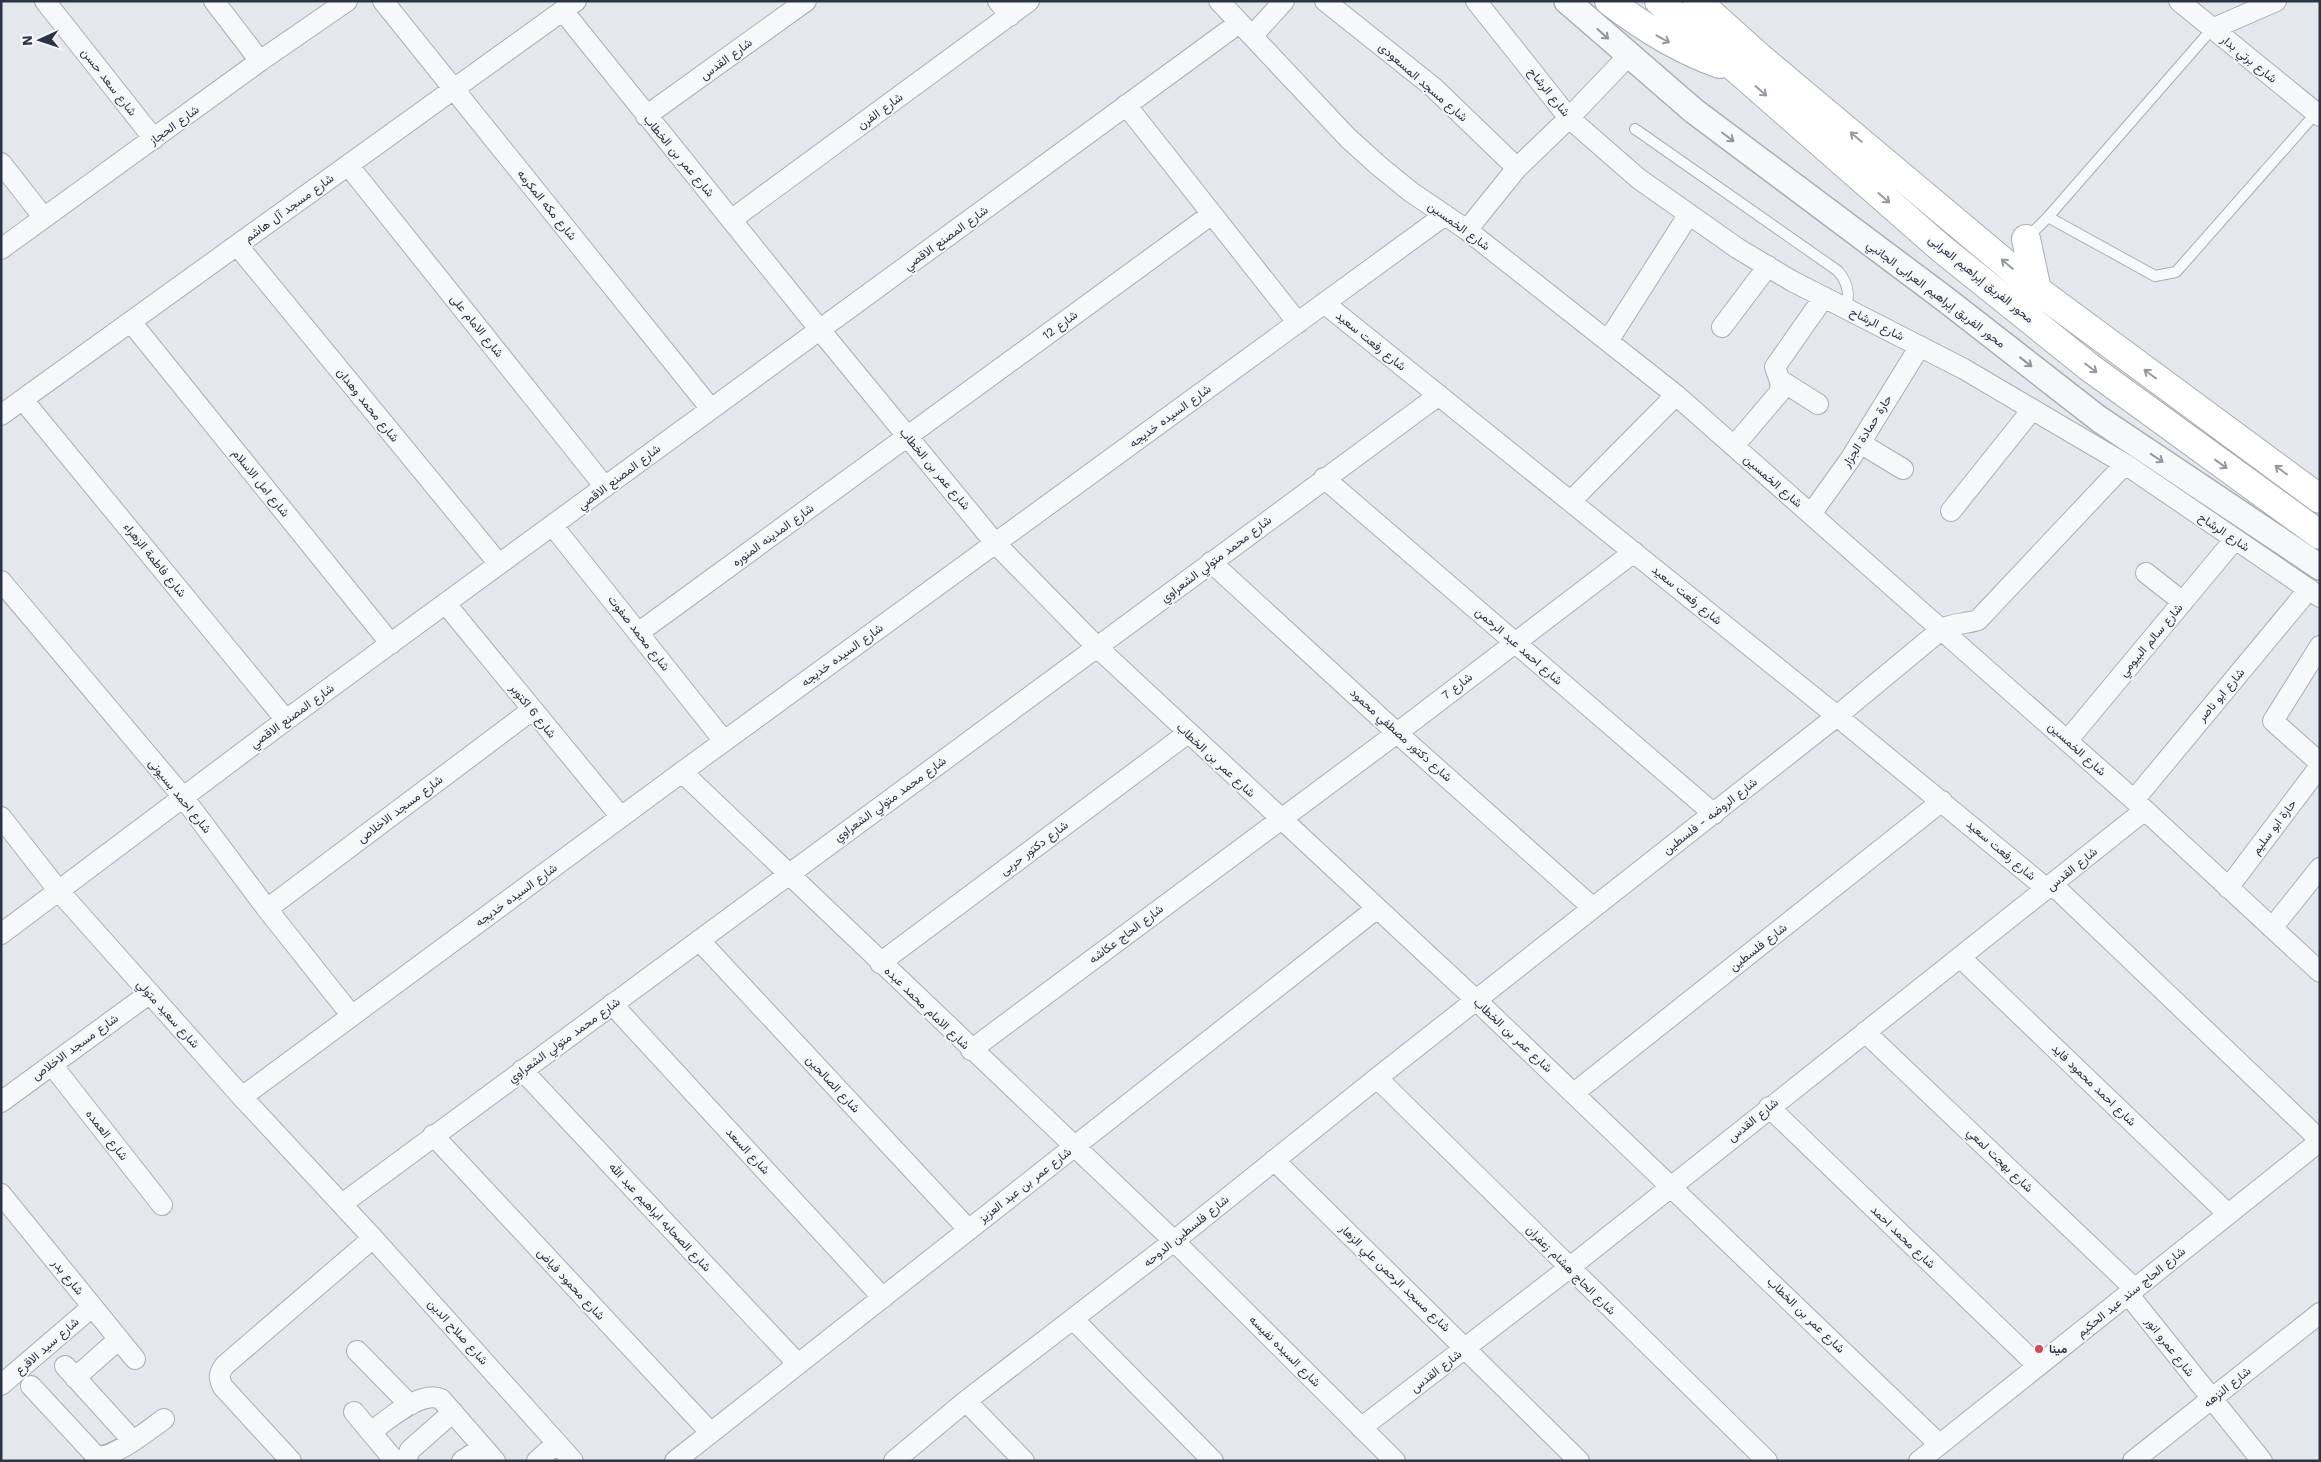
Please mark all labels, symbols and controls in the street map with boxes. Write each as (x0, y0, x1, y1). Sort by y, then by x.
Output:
north arrow (15, 15, 65, 65)
one-way arrow (1597, 28, 1610, 40)
street label: شارع برتي بدار (2216, 32, 2280, 88)
one-way arrow (1656, 34, 1670, 44)
text: N (19, 35, 35, 46)
street label: شارع القدس (697, 35, 756, 84)
street label: شارع مسجد المسعودى (1374, 40, 1470, 126)
street label: شارع سعد حسن (77, 45, 140, 120)
street label: شارع الرشاح (1524, 65, 1573, 121)
one-way arrow (1755, 85, 1768, 97)
street label: شارع الفرن (855, 90, 907, 134)
street label: شارع الحجاز (146, 102, 203, 150)
street label: شارع عمر بن الخطاب (639, 112, 717, 201)
one-way arrow (1721, 132, 1734, 143)
one-way arrow (1850, 132, 1863, 143)
street label: شارع مكه المكرمه (513, 167, 580, 244)
street label: شارع مسجد آل هاشم (241, 171, 338, 247)
one-way arrow (1877, 192, 1890, 204)
street label: شارع الخمسين (1424, 199, 1493, 255)
street label: شارع المصنع الاقصي (901, 203, 992, 276)
street label: محور الفريق إبراهيم العرابى (1925, 232, 2037, 327)
street label: محور الفريق إبراهيم العرابى الجانبي (1862, 237, 2008, 353)
one-way arrow (2001, 259, 2014, 270)
street label: شارع الامام على (446, 292, 507, 361)
street label: شارع الرشاح (1847, 304, 1906, 345)
street label: شارع 12 (1040, 308, 1081, 344)
street label: شارع رفعت سعيد (1332, 308, 1409, 375)
one-way arrow (2019, 357, 2033, 367)
one-way arrow (2084, 362, 2097, 373)
street label: شارع محمد وهدان (332, 365, 402, 446)
one-way arrow (2144, 368, 2157, 379)
street label: شارع السيده خديجه (1126, 382, 1215, 452)
street label: حارة حمادة الجزار (1839, 392, 1896, 471)
street label: شارع عمر بن الخطاب (895, 425, 973, 514)
street label: شارع المصنع الاقصي (575, 441, 665, 515)
street label: شارع امل الاسلام (228, 446, 293, 521)
street label: شارع الخمسين (1740, 452, 1805, 512)
one-way arrow (2150, 453, 2164, 463)
one-way arrow (2214, 459, 2228, 469)
one-way arrow (2275, 465, 2288, 476)
street label: شارع المدينه المنوره (730, 501, 818, 571)
street label: شارع الرشاح (2195, 510, 2252, 556)
street label: شارع محمد متولي الشعراوي (1158, 513, 1276, 608)
street label: شارع فاطمة الزهراء (119, 520, 189, 601)
street label: شارع رفعت سعيد (1648, 562, 1725, 629)
street label: شارع محمد صفوت (604, 592, 673, 675)
street label: شارع سالم البيومي (2116, 601, 2188, 681)
street label: شارع احمد عبد الرحمن (1471, 604, 1565, 689)
street label: شارع السيده خديجه (798, 621, 887, 691)
street label: شارع ابو ناصر (2194, 666, 2249, 727)
street label: شارع 7 (1439, 670, 1476, 704)
street label: شارع 6 اكتوبر (505, 680, 559, 742)
street label: شارع المصنع الاقصي (247, 681, 338, 754)
street label: شارع دكتور مصطفي محمود (1345, 686, 1455, 787)
street label: شارع الخمسين (2044, 719, 2109, 780)
street label: شارع عمر بن الخطاب (1172, 720, 1258, 802)
street label: شارع محمد متولي الشعراوي (831, 754, 951, 847)
street label: شارع احمد بسيونى (144, 756, 214, 837)
street label: شارع مسجد الاخلاص (355, 772, 447, 847)
street label: شارع الروضه - فلسطين (1660, 775, 1761, 859)
street label: حارة ابو سليم (2249, 797, 2300, 858)
street label: شارع رفعت سعيد (1962, 817, 2039, 885)
street label: شارع دكتور حربى (997, 818, 1072, 880)
street label: شارع القدس (2044, 844, 2101, 895)
street label: شارع السيده خديجه (472, 861, 561, 931)
street label: شارع الحاج عكاشه (1086, 902, 1167, 968)
street label: شارع فلسطين (1726, 920, 1791, 975)
street label: شارع الامام محمد عبده (880, 964, 972, 1054)
street label: شارع سعيد متولي (132, 977, 202, 1053)
street label: شارع محمد متولي الشعراوي (505, 995, 625, 1088)
street label: شارع عمر بن الخطاب (1469, 995, 1555, 1077)
street label: شارع مسجد الاخلاص (29, 1011, 122, 1085)
street label: شارع احمد محمود فايد (2048, 1041, 2139, 1130)
street label: شارع الصالحين (802, 1053, 863, 1117)
street label: شارع القدس (1725, 1095, 1782, 1146)
street label: شارع العمده (81, 1107, 131, 1164)
street label: شارع السعد (722, 1125, 773, 1178)
street label: شارع بهجت لمعي (1962, 1125, 2036, 1197)
street label: شارع عمر بن عبد العزيز (975, 1144, 1075, 1228)
street label: شارع الصحابه ابراهيم عبد الله (605, 1160, 714, 1276)
street label: شارع فلسطين الدوحه (1141, 1192, 1233, 1271)
street label: شارع محمد احمد (1866, 1203, 1938, 1273)
street label: شارع مسجد الرحمن علي الزهار (1334, 1221, 1453, 1337)
street label: شارع الحاج هشام زعفران (1522, 1222, 1619, 1319)
street label: شارع الحاج سند عبد الحكيم (2074, 1244, 2189, 1342)
street label: شارع محمود فياض (533, 1245, 608, 1324)
street label: شارع بدر (47, 1255, 87, 1299)
street label: شارع عمر بن الخطاب (1763, 1274, 1848, 1357)
street label: شارع صلاح الدين (424, 1296, 491, 1369)
street label: شارع السيده نفيسه (1245, 1312, 1324, 1391)
street label: شارع عمرو انور (2140, 1314, 2197, 1380)
street label: شارع سيد الاقرع (12, 1315, 83, 1379)
place label: مينا (2049, 1342, 2068, 1356)
marker: مينا (2033, 1343, 2045, 1355)
street label: شارع القدس (1408, 1347, 1466, 1397)
street label: شارع النزهه (2201, 1364, 2255, 1412)

